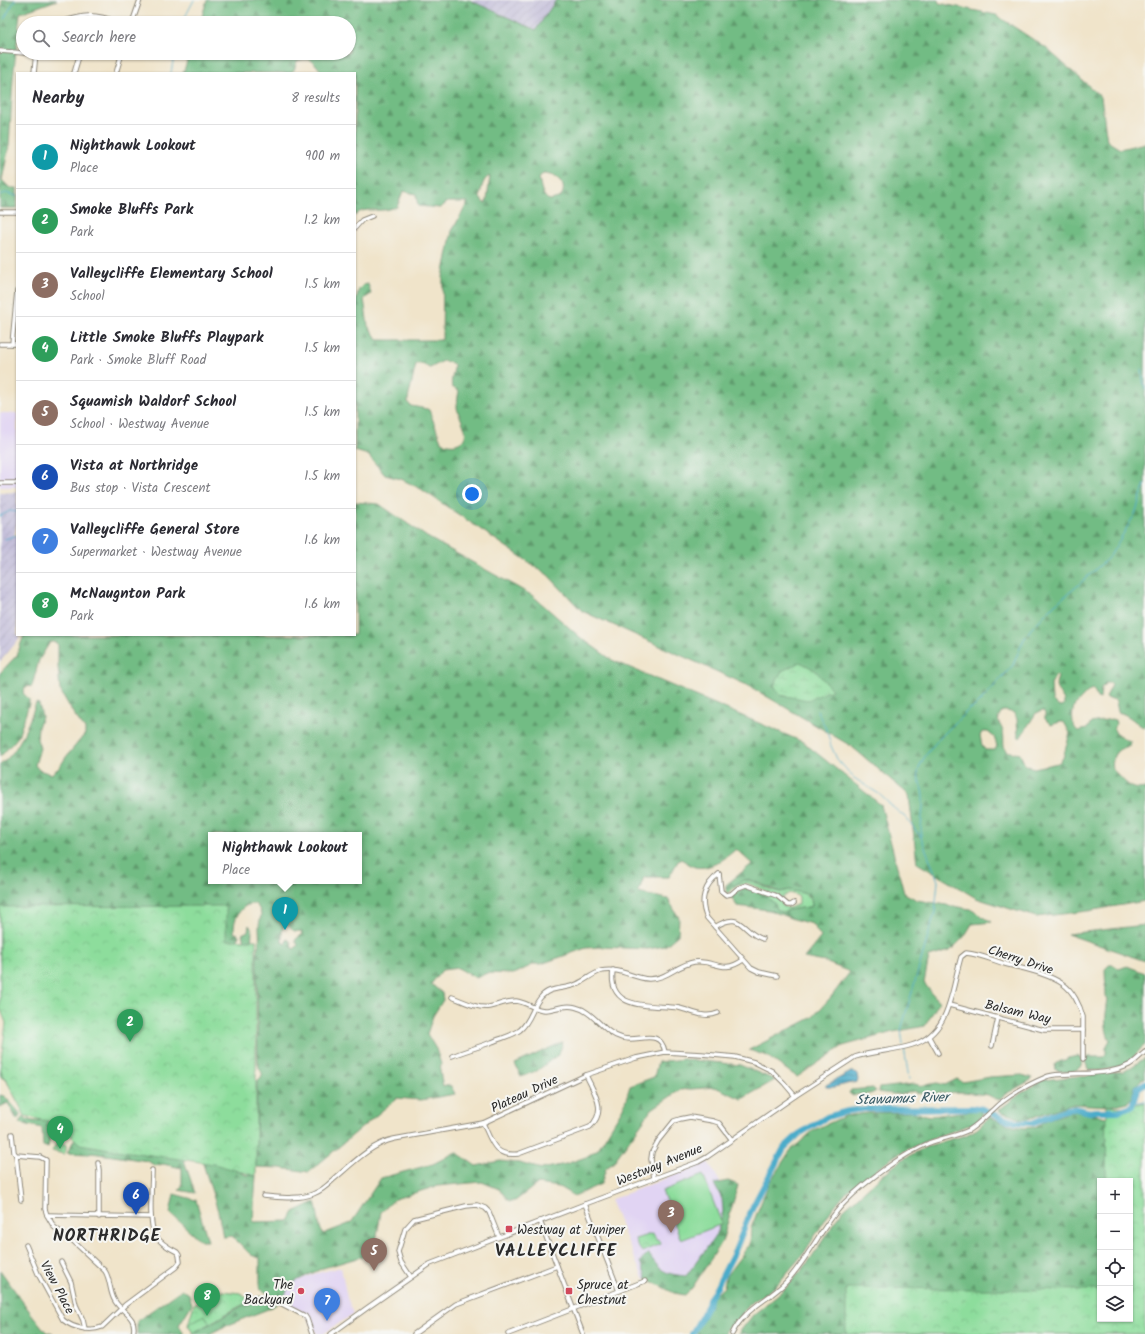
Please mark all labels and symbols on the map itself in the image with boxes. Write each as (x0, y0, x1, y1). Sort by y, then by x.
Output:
your location (462, 484, 482, 504)
pin: 1 (272, 897, 298, 930)
street label: Cherry Drive (985, 940, 1056, 981)
street label: Balsam Way (983, 995, 1054, 1030)
pin: 2 (117, 1009, 143, 1042)
street label: Plateau Drive (488, 1070, 562, 1119)
water label: Stawamus River (855, 1086, 952, 1112)
pin: 4 (47, 1116, 73, 1149)
street label: Westway Avenue (613, 1139, 706, 1192)
pin: 6 (123, 1182, 149, 1215)
pin: 3 (658, 1200, 684, 1233)
place label: Westway at Juniper (517, 1220, 626, 1241)
district label: NORTHRIDGE (53, 1223, 162, 1250)
marker: Westway at Juniper (504, 1224, 514, 1234)
pin: 5 (361, 1238, 387, 1271)
district label: VALLEYCLIFFE (495, 1238, 618, 1265)
street label: View Place (34, 1257, 80, 1318)
place label: The Backyard (244, 1275, 294, 1311)
place label: Spruce at Chestnut (577, 1275, 630, 1311)
pin: 8 (194, 1283, 220, 1316)
marker: The Backyard (296, 1286, 306, 1296)
marker: Spruce at Chestnut (564, 1286, 574, 1296)
pin: 7 (314, 1288, 340, 1321)

